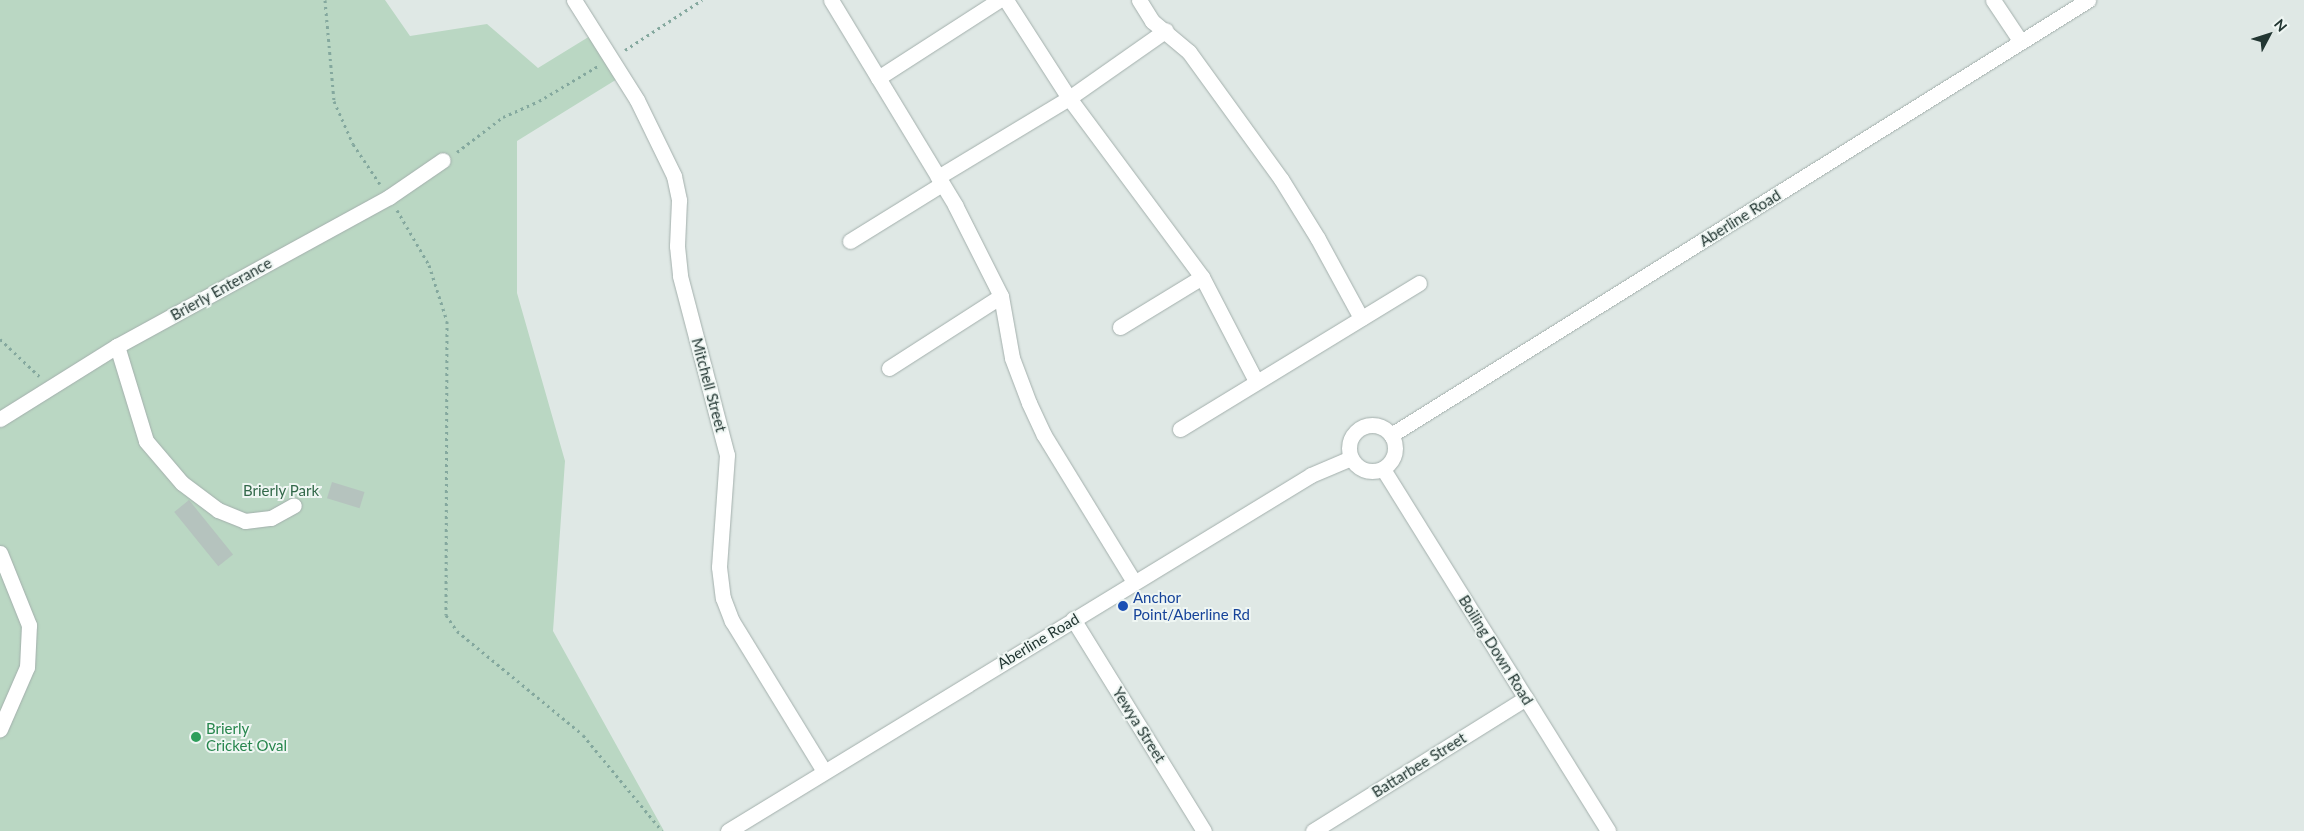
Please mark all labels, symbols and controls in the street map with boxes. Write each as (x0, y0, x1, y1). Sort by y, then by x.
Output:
north arrow (2244, 10, 2294, 60)
text: N (2271, 15, 2291, 35)
street label: Aberline Road (1696, 186, 1784, 250)
street label: Brierly Enterance (167, 254, 275, 324)
street label: Mitchell Street (688, 336, 730, 434)
park label: Brierly Park (243, 482, 319, 500)
place label: Anchor Point/Aberline Rd (1133, 588, 1250, 623)
street label: Boiling Down Road (1455, 592, 1537, 708)
marker: Anchor Point/Aberline Rd (1117, 600, 1129, 612)
street label: Aberline Road (994, 609, 1082, 673)
street label: Yewya Street (1109, 684, 1169, 766)
place label: Brierly Cricket Oval (206, 719, 287, 754)
street label: Battarbee Street (1369, 729, 1469, 801)
marker: Brierly Cricket Oval (190, 731, 202, 743)

